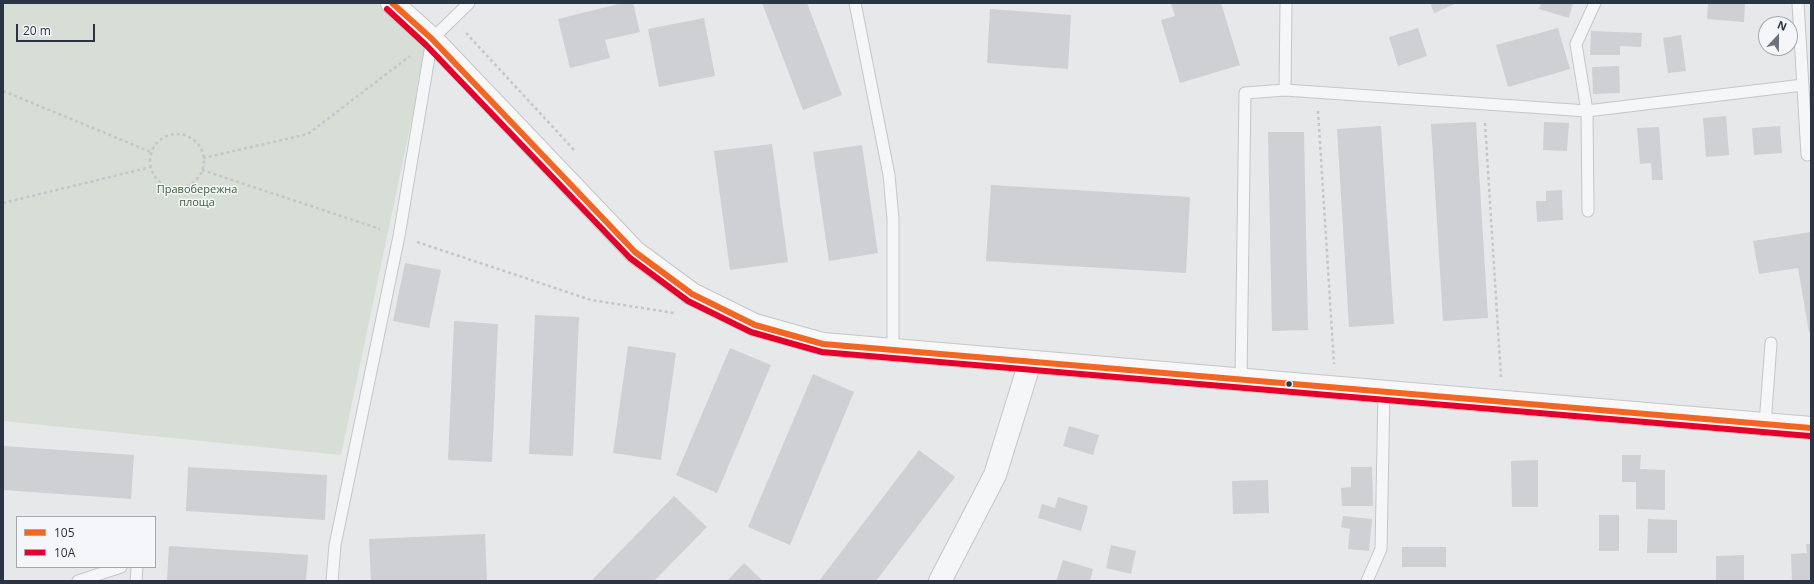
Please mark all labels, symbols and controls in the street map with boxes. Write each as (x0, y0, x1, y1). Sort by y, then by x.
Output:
scale bar (18, 16, 97, 42)
north arrow (1758, 16, 1798, 56)
text: N (1775, 17, 1789, 34)
text: 20 m (23, 22, 51, 39)
park label: Правобережна площа (157, 183, 237, 209)
unlabelled marker (1284, 379, 1294, 389)
legend (16, 516, 156, 568)
text: 105 (54, 524, 75, 541)
text: 10А (54, 544, 75, 561)

